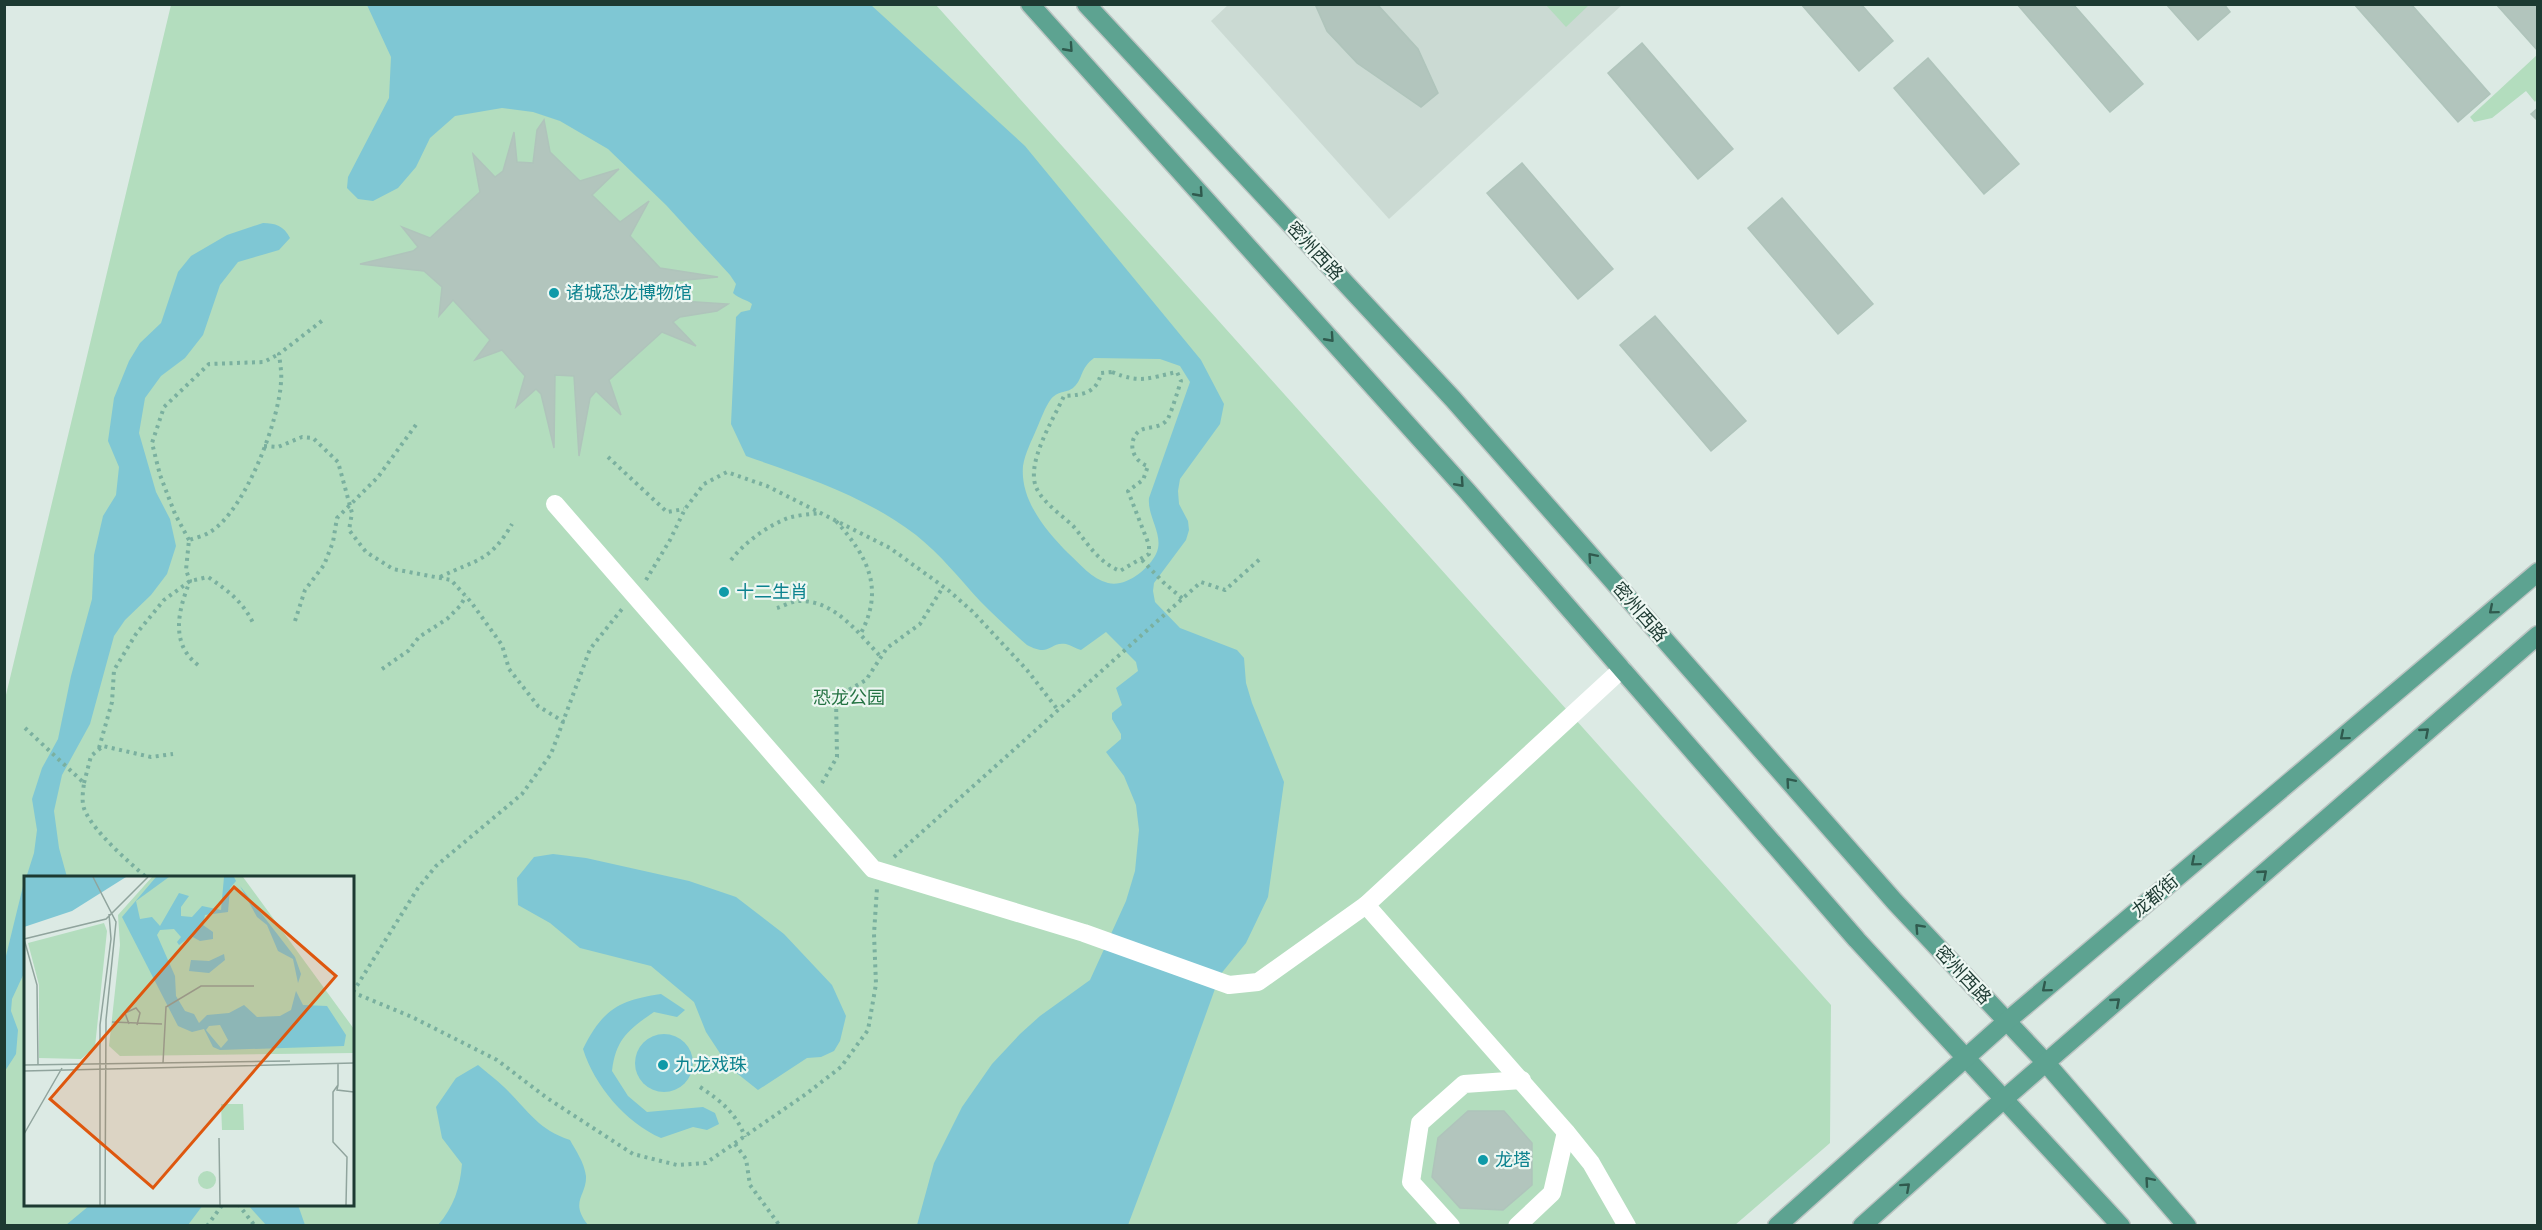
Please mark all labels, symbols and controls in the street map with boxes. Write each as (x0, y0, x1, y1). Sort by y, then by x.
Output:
one-way arrow (1062, 41, 1073, 52)
one-way arrow (1192, 186, 1203, 197)
street label: 密州西路 (1283, 216, 1348, 284)
place label: 诸城恐龙博物馆 (566, 281, 692, 303)
marker: 诸城恐龙博物馆 (547, 286, 561, 300)
one-way arrow (1323, 331, 1334, 342)
one-way arrow (1453, 476, 1464, 487)
one-way arrow (1588, 553, 1599, 564)
street label: 密州西路 (1609, 577, 1673, 646)
place label: 十二生肖 (736, 580, 808, 602)
marker: 十二生肖 (717, 585, 731, 599)
one-way arrow (2489, 603, 2500, 614)
park label: 恐龙公园 (813, 686, 885, 708)
one-way arrow (2419, 728, 2429, 739)
one-way arrow (2340, 729, 2351, 740)
one-way arrow (1786, 778, 1797, 789)
one-way arrow (2191, 855, 2202, 866)
street label: 龙都街 (2127, 869, 2182, 921)
one-way arrow (2256, 870, 2267, 881)
inset map (24, 876, 354, 1206)
one-way arrow (1915, 924, 1926, 935)
street label: 密州西路 (1931, 940, 1996, 1008)
one-way arrow (2042, 981, 2053, 992)
one-way arrow (2109, 998, 2119, 1009)
place label: 九龙戏珠 (675, 1053, 747, 1075)
marker: 九龙戏珠 (656, 1058, 670, 1072)
place label: 龙塔 (1495, 1148, 1531, 1170)
marker: 龙塔 (1476, 1153, 1490, 1167)
one-way arrow (2145, 1178, 2156, 1188)
one-way arrow (1899, 1183, 1910, 1194)

